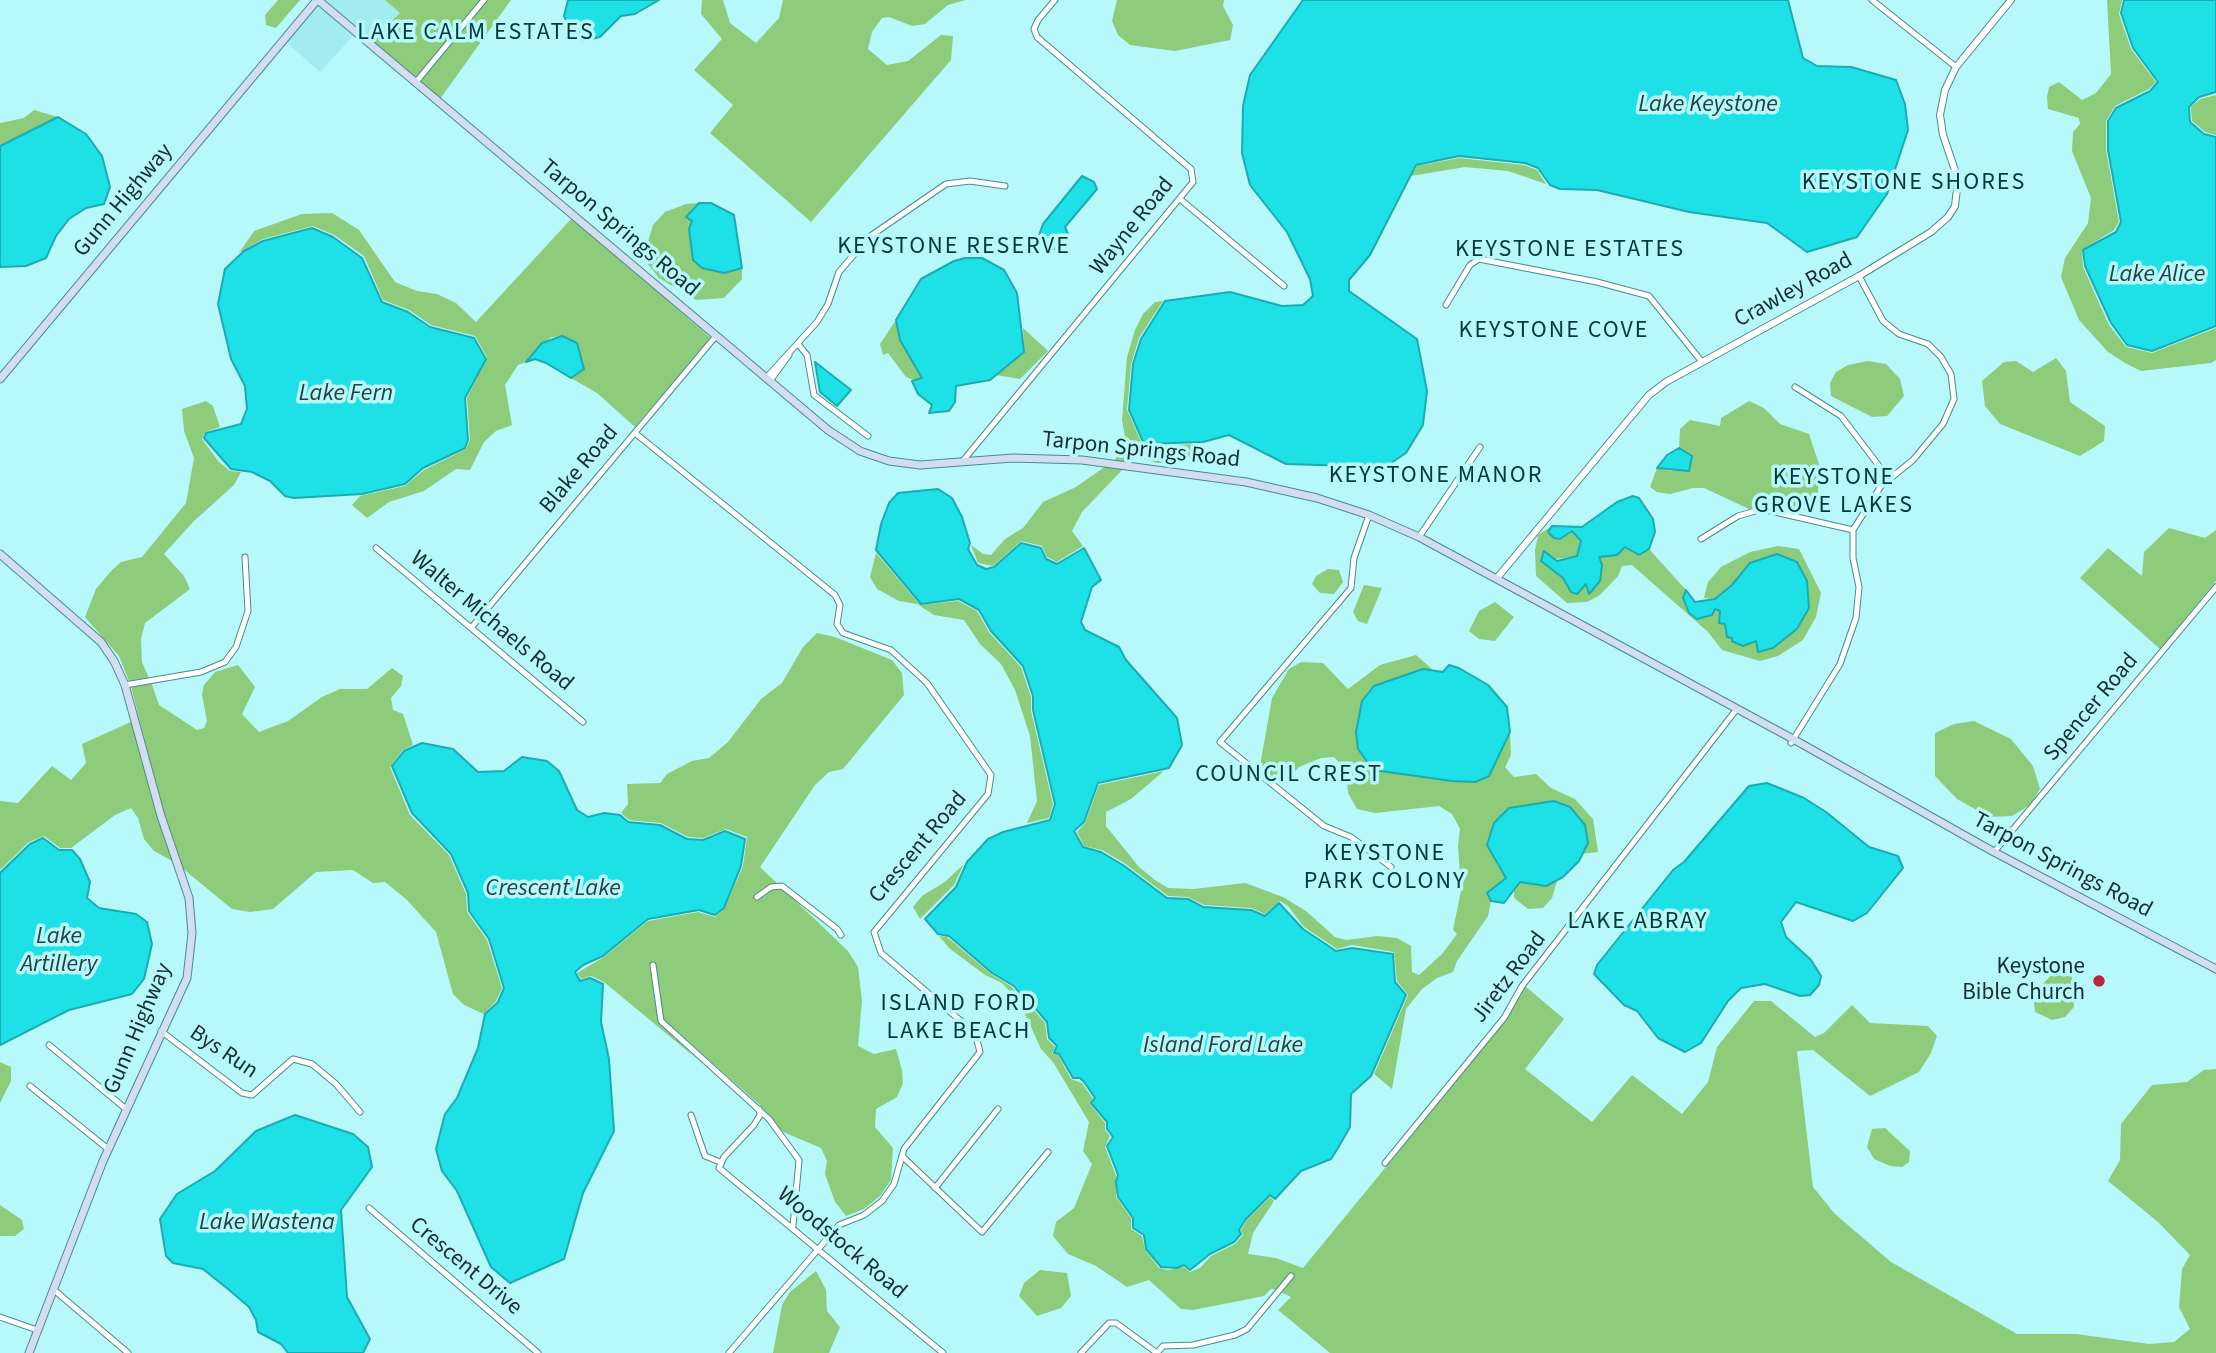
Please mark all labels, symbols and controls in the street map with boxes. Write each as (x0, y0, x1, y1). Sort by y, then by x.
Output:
district label: LAKE CALM ESTATES (359, 20, 593, 48)
water label: Lake Keystone (1638, 92, 1778, 120)
street label: Gunn Highway (68, 139, 180, 263)
street label: Tarpon Springs Road (534, 154, 704, 304)
district label: KEYSTONE SHORES (1804, 170, 2024, 198)
street label: Wayne Road (1085, 172, 1181, 282)
district label: KEYSTONE RESERVE (839, 234, 1069, 262)
district label: KEYSTONE ESTATES (1457, 237, 1683, 265)
street label: Crawley Road (1730, 247, 1858, 335)
water label: Lake Alice (2109, 262, 2205, 290)
district label: KEYSTONE COVE (1460, 318, 1648, 346)
water label: Lake Fern (299, 381, 393, 409)
street label: Blake Road (535, 420, 625, 520)
street label: Tarpon Springs Road (1041, 427, 1241, 475)
district label: KEYSTONE MANOR (1330, 463, 1542, 491)
district label: KEYSTONE GROVE LAKES (1755, 465, 1913, 521)
street label: Walter Michaels Road (404, 546, 578, 698)
street label: Spencer Road (2039, 648, 2145, 768)
district label: COUNCIL CREST (1197, 762, 1381, 790)
street label: Crescent Road (864, 786, 974, 910)
street label: Tarpon Springs Road (1968, 807, 2156, 925)
district label: KEYSTONE PARK COLONY (1305, 841, 1465, 897)
water label: Crescent Lake (485, 876, 621, 904)
district label: LAKE ABRAY (1569, 909, 1707, 937)
water label: Lake Artillery (21, 924, 97, 980)
street label: Jiretz Road (1467, 927, 1553, 1029)
place label: Keystone Bible Church (1962, 954, 2085, 1008)
street label: Gunn Highway (99, 959, 179, 1099)
marker: Keystone Bible Church (2091, 973, 2107, 989)
district label: ISLAND FORD LAKE BEACH (882, 991, 1036, 1047)
street label: Bys Run (184, 1020, 262, 1086)
water label: Island Ford Lake (1143, 1033, 1303, 1061)
street label: Woodstock Road (771, 1182, 911, 1306)
water label: Lake Wastena (199, 1210, 335, 1238)
street label: Crescent Drive (403, 1212, 527, 1322)

